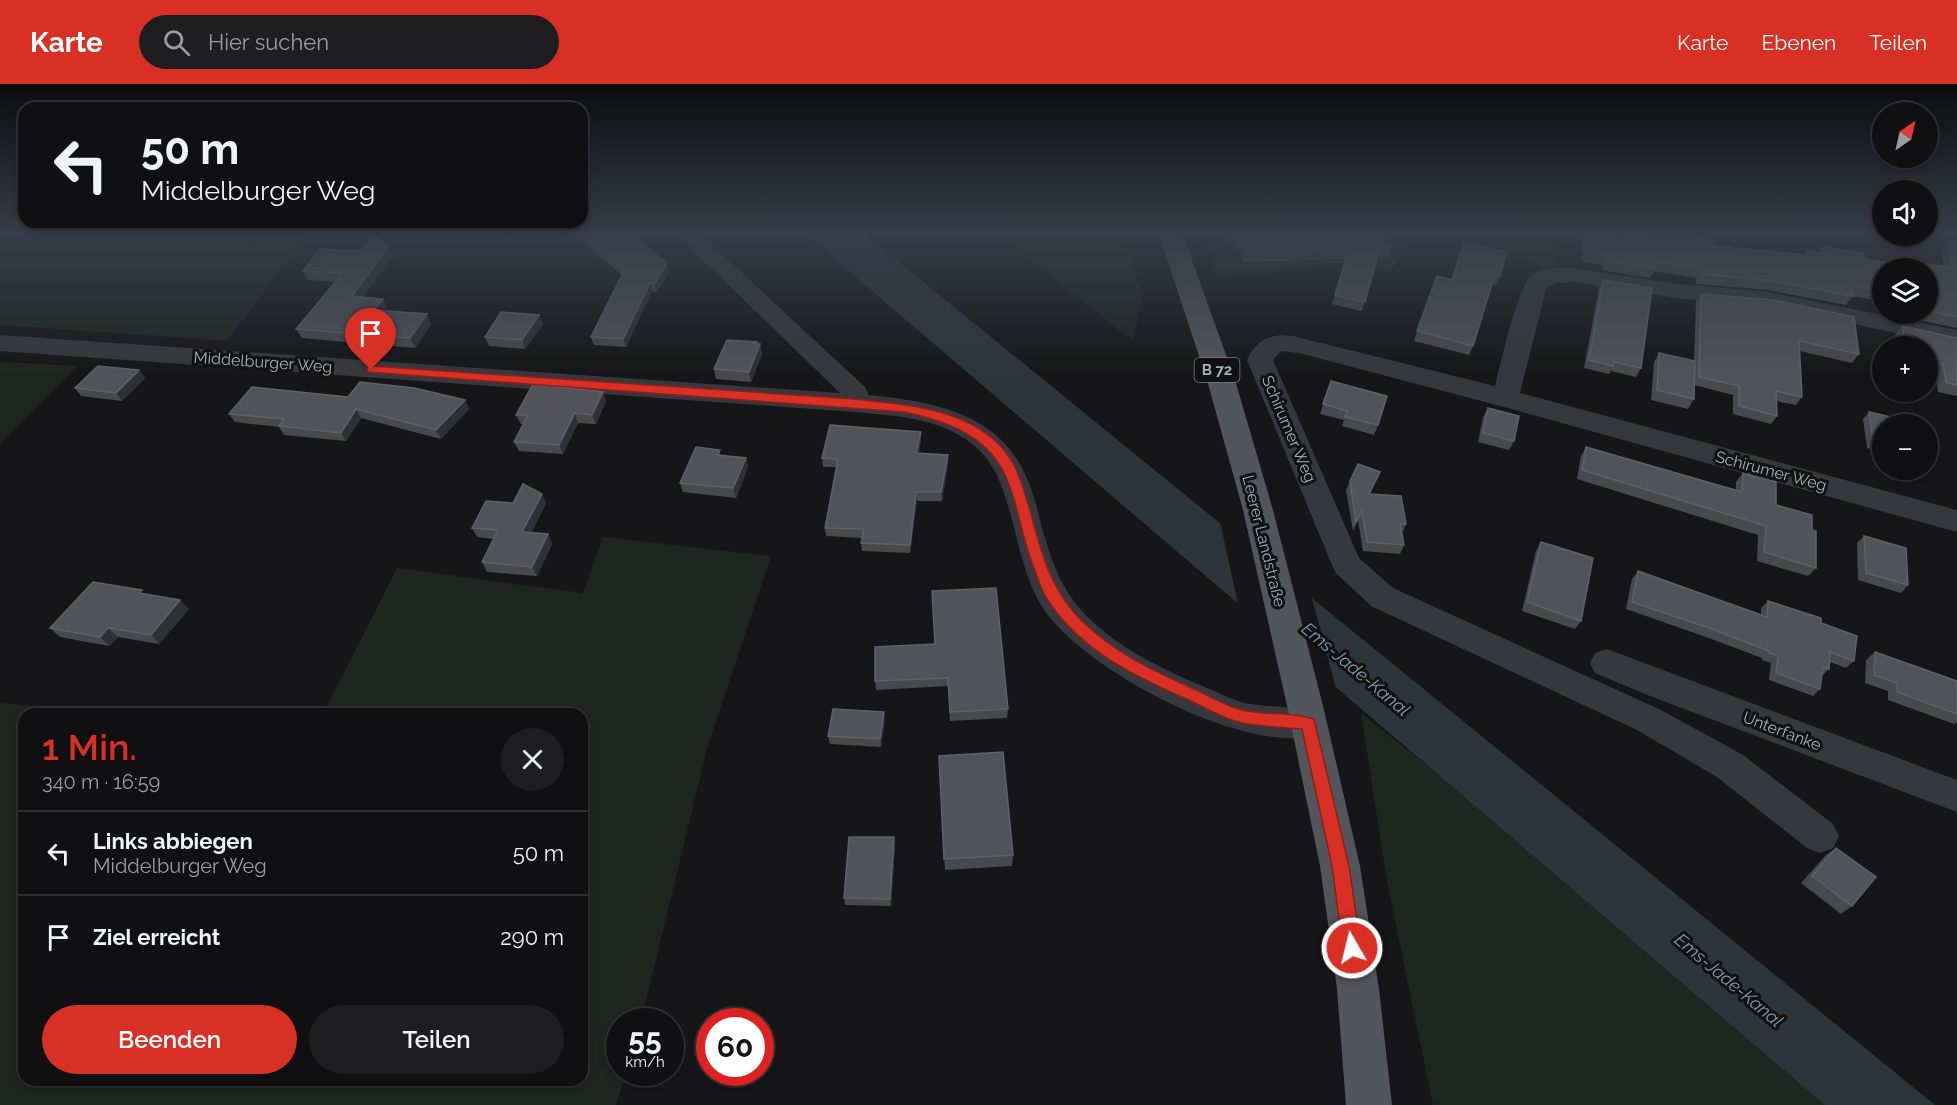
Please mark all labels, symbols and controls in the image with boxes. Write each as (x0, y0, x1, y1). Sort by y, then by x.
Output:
search box (139, 15, 559, 69)
text: Karte (30, 26, 103, 59)
icon: search (160, 26, 193, 59)
text: Hier suchen (208, 29, 329, 55)
text: Karte (1677, 30, 1728, 55)
text: Ebenen (1761, 30, 1836, 55)
text: Teilen (1869, 30, 1927, 55)
north arrow (1872, 102, 1938, 168)
map controls (1872, 102, 1938, 480)
text: 50 m (141, 125, 239, 174)
icon: left (42, 126, 120, 204)
text: Middelburger Weg (141, 175, 375, 206)
button: sound (1872, 180, 1938, 246)
button: layers (1872, 258, 1938, 324)
pin (345, 308, 396, 370)
icon: arrive (354, 317, 387, 350)
button: + (1872, 336, 1938, 402)
street label: Middelburger Weg (193, 348, 333, 376)
road number: B 72 (1194, 358, 1240, 382)
street label: Schirumer Weg (1258, 373, 1320, 485)
button: − (1872, 414, 1938, 480)
street label: Schirumer Weg (1713, 447, 1829, 495)
street label: Leerer Landstraße (1238, 473, 1290, 609)
water label: Ems-Jade-Kanal (1298, 618, 1415, 720)
street label: Unterfanke (1740, 707, 1824, 755)
text: 1 Min. (42, 726, 137, 768)
button: close (501, 728, 564, 791)
text: 340 m · 16:59 (42, 770, 160, 794)
text: Links abbiegen (93, 828, 253, 854)
icon: left (42, 837, 75, 870)
text: 50 m (513, 840, 564, 866)
text: Middelburger Weg (93, 854, 267, 878)
position arrow (1320, 916, 1384, 980)
icon: arrive (42, 921, 75, 954)
text: Ziel erreicht (93, 924, 220, 950)
text: 290 m (500, 924, 564, 950)
water label: Ems-Jade-Kanal (1671, 929, 1788, 1031)
button: Beenden (42, 1005, 297, 1074)
button: Teilen (309, 1005, 564, 1074)
speed limit sign: 60 (696, 1008, 774, 1086)
text: 55 (628, 1022, 662, 1057)
text: km/h (625, 1053, 665, 1071)

